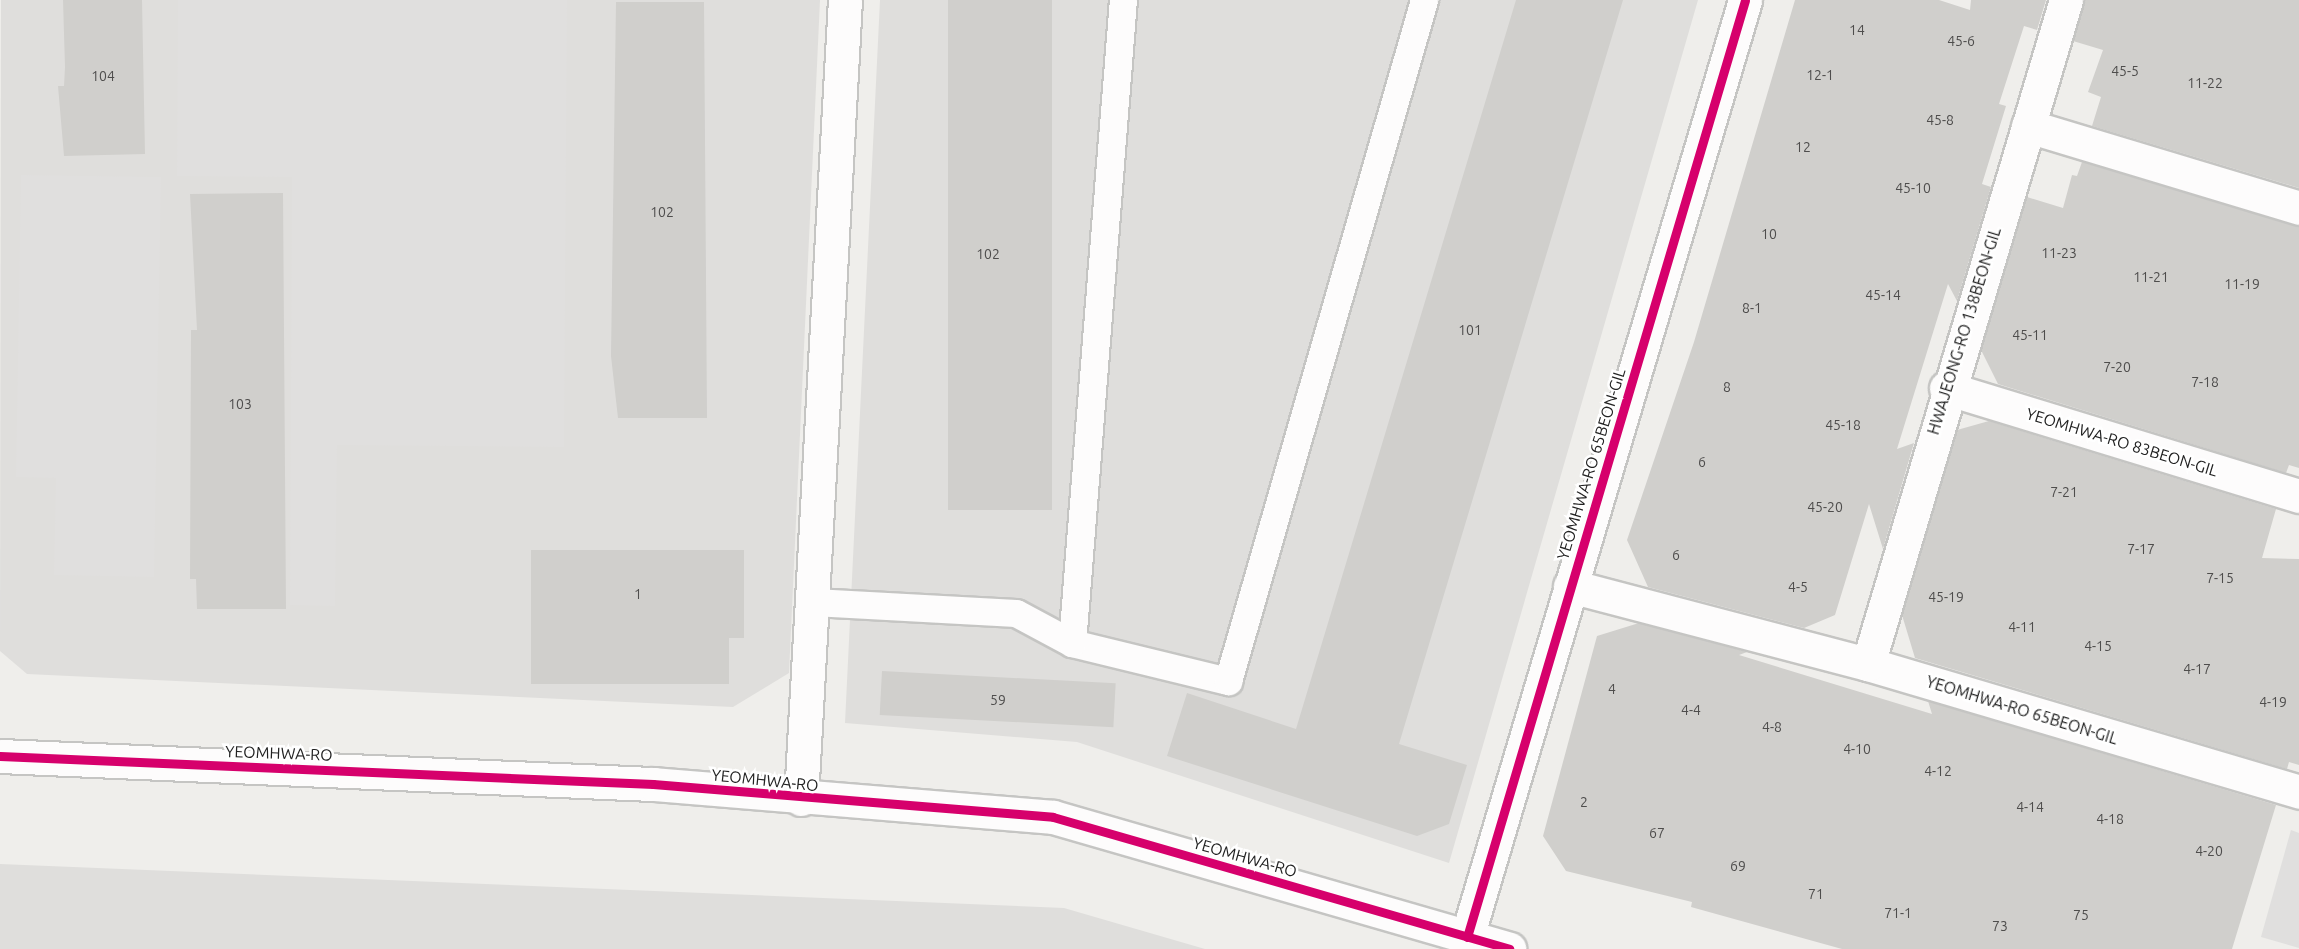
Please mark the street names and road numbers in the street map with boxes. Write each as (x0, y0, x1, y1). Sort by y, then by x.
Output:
street label: HWAJEONG-RO 138BEON-GIL (1923, 225, 2005, 437)
street label: YEOMHWA-RO 65BEON-GIL (1553, 366, 1629, 562)
street label: YEOMHWA-RO 83BEON-GIL (2024, 404, 2220, 480)
street label: YEOMHWA-RO 65BEON-GIL (1924, 672, 2120, 748)
street label: YEOMHWA-RO (225, 742, 333, 764)
street label: YEOMHWA-RO (711, 765, 819, 795)
street label: YEOMHWA-RO (1191, 833, 1299, 881)

